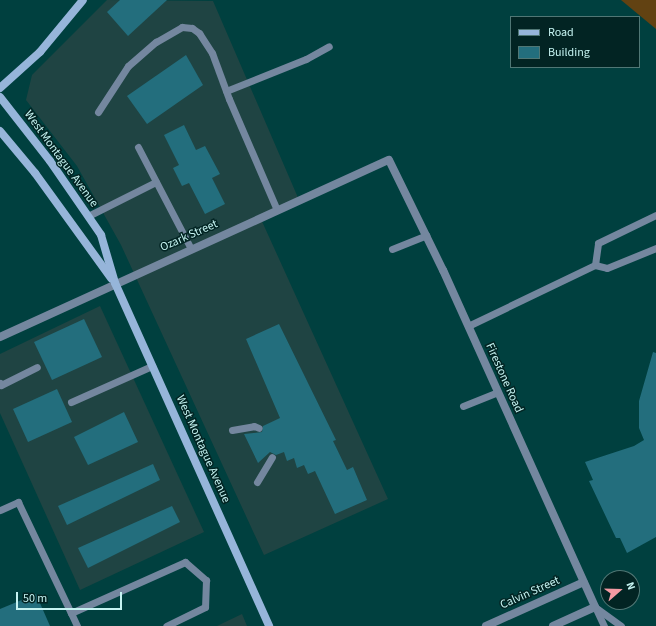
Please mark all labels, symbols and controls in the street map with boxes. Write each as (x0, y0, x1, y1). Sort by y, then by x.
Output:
legend (510, 16, 640, 68)
text: Road (548, 24, 574, 41)
text: Building (548, 44, 590, 61)
street label: West Montague Avenue (21, 108, 101, 210)
street label: Ozark Street (158, 217, 220, 255)
street label: Firestone Road (482, 341, 526, 415)
street label: West Montague Avenue (173, 393, 233, 505)
north arrow (600, 570, 640, 610)
street label: Calvin Street (498, 573, 562, 613)
text: N (623, 580, 639, 592)
scale bar (18, 584, 124, 610)
text: 50 m (23, 590, 47, 607)

